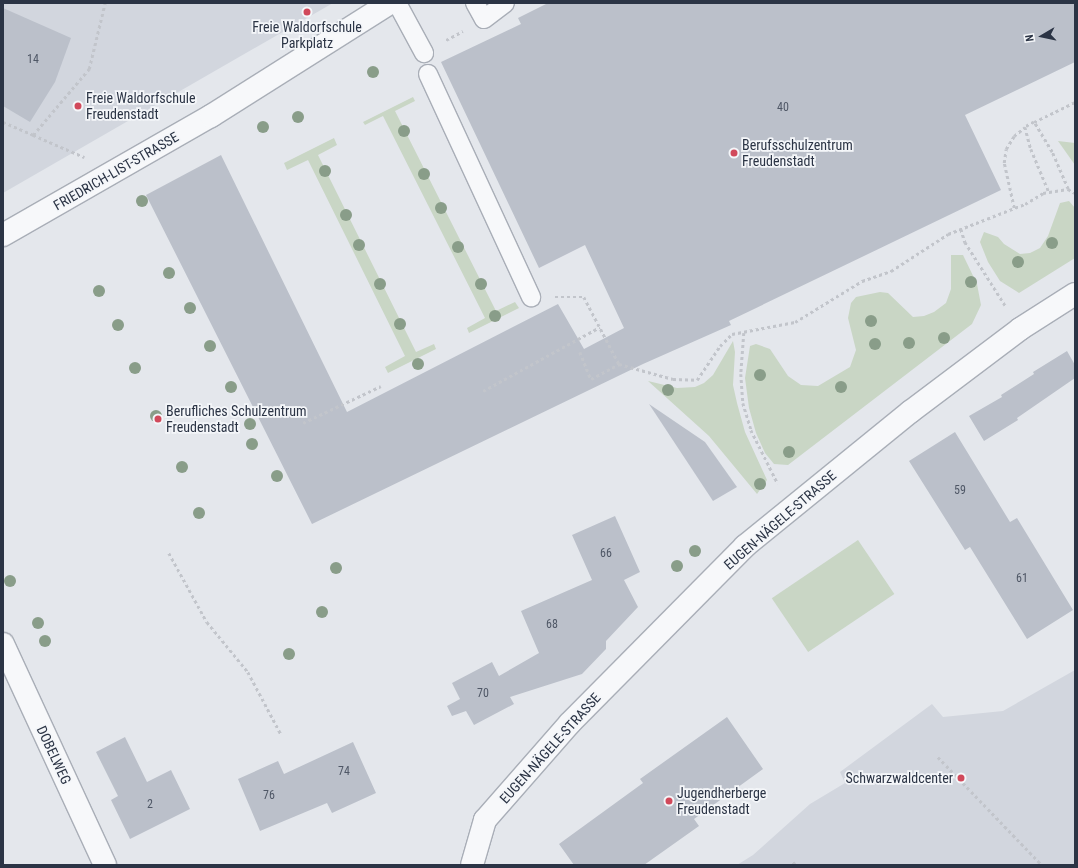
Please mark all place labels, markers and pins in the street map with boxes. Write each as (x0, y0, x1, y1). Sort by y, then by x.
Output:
marker: Freie Waldorfschule Parkplatz (302, 7, 312, 17)
place label: Freie Waldorfschule Parkplatz (252, 19, 362, 52)
place label: Freie Waldorfschule Freudenstadt (86, 90, 196, 122)
marker: Freie Waldorfschule Freudenstadt (73, 101, 83, 111)
place label: Berufsschulzentrum Freudenstadt (742, 137, 853, 170)
marker: Berufsschulzentrum Freudenstadt (729, 148, 739, 158)
place label: Berufliches Schulzentrum Freudenstadt (166, 403, 306, 436)
marker: Berufliches Schulzentrum Freudenstadt (153, 414, 163, 424)
place label: Schwarzwaldcenter (846, 770, 953, 786)
marker: Schwarzwaldcenter (956, 773, 966, 783)
place label: Jugendherberge Freudenstadt (677, 785, 766, 818)
marker: Jugendherberge Freudenstadt (664, 796, 674, 806)

